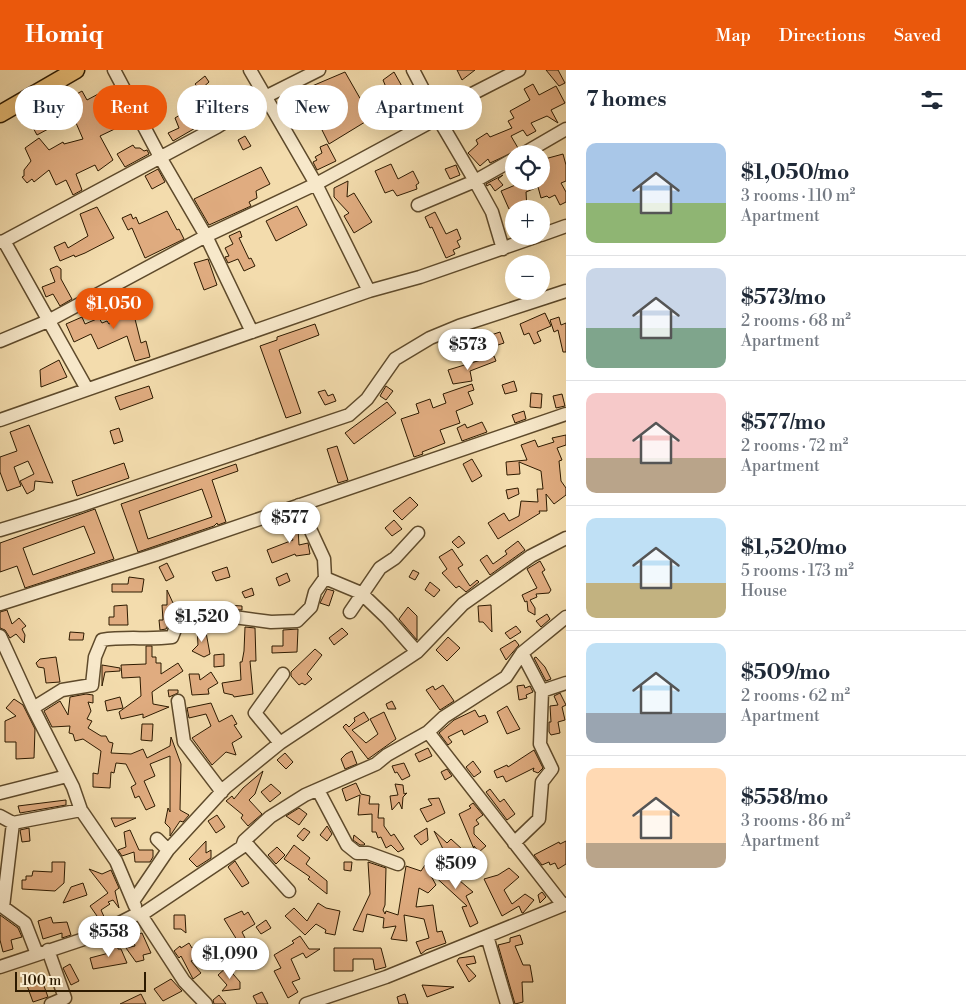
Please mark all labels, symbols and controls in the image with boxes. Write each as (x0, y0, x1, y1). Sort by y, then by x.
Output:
text: Homiq (25, 20, 103, 50)
text: Map (715, 24, 751, 47)
text: Directions (779, 24, 866, 47)
text: Saved (894, 24, 941, 47)
chip: Buy (15, 85, 83, 130)
chip: Rent (93, 85, 167, 130)
chip: Filters (177, 85, 267, 130)
chip: New (277, 85, 348, 130)
chip: Apartment (358, 85, 482, 130)
icon: filters (918, 86, 946, 114)
text: 7 homes (586, 87, 667, 113)
map controls (505, 145, 550, 300)
button: locate (505, 145, 550, 190)
text: $1,050/mo (741, 160, 849, 186)
icon: home (626, 163, 686, 223)
text: 3 rooms · 110 m² (741, 186, 855, 206)
button: + (505, 200, 550, 245)
text: Apartment (741, 206, 820, 226)
button: − (505, 255, 550, 300)
text: $573/mo (741, 285, 826, 311)
pin: $1,050 (73, 288, 155, 330)
icon: home (626, 288, 686, 348)
text: $1,050 (86, 294, 142, 314)
text: 2 rooms · 68 m² (741, 311, 851, 331)
pin: $573 (438, 328, 498, 371)
text: Apartment (741, 331, 820, 351)
text: $573 (449, 335, 487, 355)
text: $577/mo (741, 410, 826, 436)
icon: home (626, 413, 686, 473)
text: 2 rooms · 72 m² (741, 436, 848, 456)
text: Apartment (741, 456, 820, 476)
pin: $577 (260, 502, 320, 544)
text: $577 (271, 508, 309, 528)
text: $1,520/mo (741, 535, 847, 561)
icon: home (626, 538, 686, 598)
text: 5 rooms · 173 m² (741, 561, 854, 581)
text: House (741, 581, 787, 601)
pin: $1,520 (161, 600, 243, 643)
text: $1,520 (175, 607, 229, 627)
text: $509/mo (741, 660, 830, 686)
icon: home (626, 663, 686, 723)
text: 2 rooms · 62 m² (741, 686, 850, 706)
text: Apartment (741, 706, 820, 726)
text: $558/mo (741, 785, 828, 811)
icon: home (626, 788, 686, 848)
text: 3 rooms · 86 m² (741, 811, 851, 831)
text: Apartment (741, 831, 820, 851)
pin: $509 (426, 848, 486, 890)
text: $509 (435, 854, 477, 874)
pin: $558 (79, 916, 139, 958)
text: $558 (89, 922, 129, 942)
pin: $1,090 (189, 938, 271, 980)
text: $1,090 (202, 944, 258, 964)
scale bar (15, 969, 146, 992)
text: 100 m (22, 972, 61, 990)

